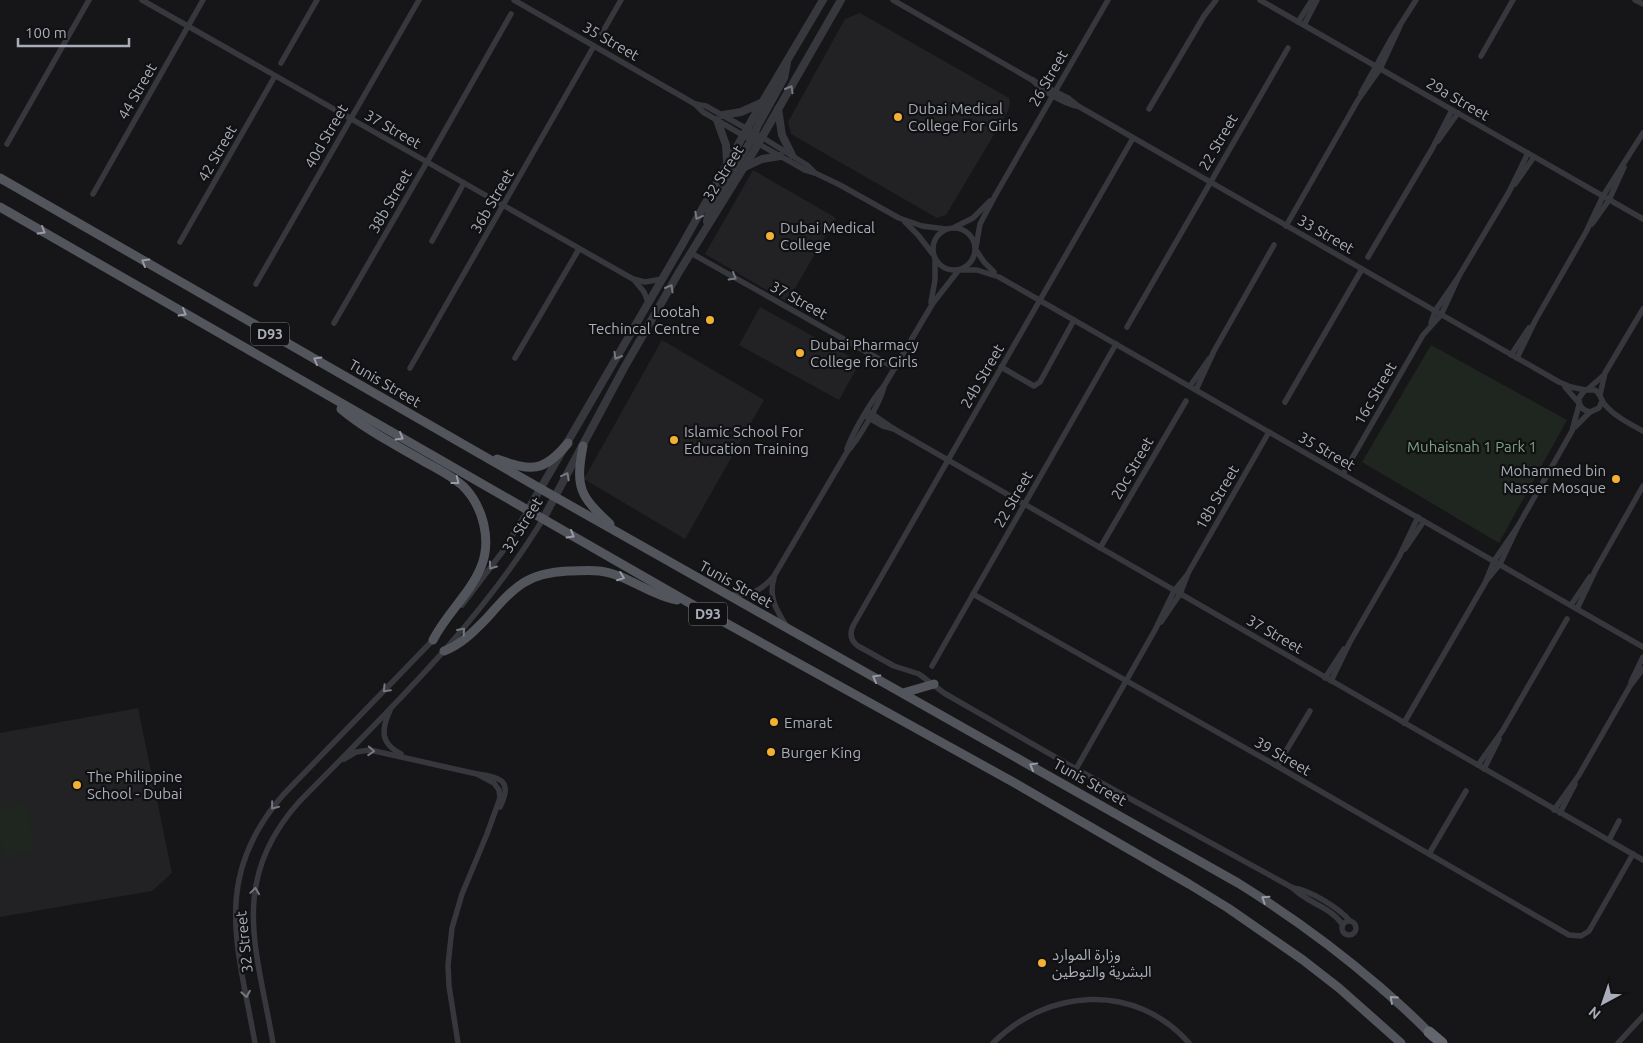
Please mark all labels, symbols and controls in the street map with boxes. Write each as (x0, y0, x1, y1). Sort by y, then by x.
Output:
scale bar (18, 15, 129, 47)
street label: 35 Street (580, 18, 642, 64)
text: 100 m (25, 24, 67, 41)
street label: 26 Street (1025, 47, 1071, 109)
street label: 44 Street (114, 60, 160, 122)
street label: 29a Street (1423, 74, 1493, 124)
one-way arrow (784, 85, 794, 94)
place label: Dubai Medical College For Girls (908, 100, 1018, 134)
street label: 40d Street (301, 101, 351, 171)
street label: 37 Street (362, 106, 424, 152)
marker: Dubai Medical College For Girls (892, 111, 904, 123)
street label: 22 Street (1195, 111, 1241, 173)
street label: 42 Street (194, 122, 240, 184)
street label: 32 Street (699, 142, 747, 204)
street label: 38b Street (365, 166, 415, 236)
street label: 36b Street (467, 166, 517, 236)
one-way arrow (695, 210, 705, 219)
street label: 33 Street (1295, 211, 1357, 257)
place label: Dubai Medical College (780, 219, 875, 253)
one-way arrow (37, 225, 46, 235)
marker: Dubai Medical College (764, 230, 776, 242)
one-way arrow (142, 258, 151, 268)
one-way arrow (728, 270, 737, 280)
street label: 37 Street (768, 277, 830, 323)
one-way arrow (664, 284, 674, 293)
place label: Lootah Techincal Centre (588, 303, 700, 337)
one-way arrow (177, 306, 186, 316)
marker: Lootah Techincal Centre (704, 314, 716, 326)
road number: D93 (251, 322, 289, 346)
place label: Dubai Pharmacy College for Girls (810, 336, 919, 370)
street label: 24b Street (957, 341, 1007, 411)
marker: Dubai Pharmacy College for Girls (794, 347, 806, 359)
one-way arrow (614, 351, 624, 360)
street label: Tunis Street (346, 356, 424, 411)
one-way arrow (313, 357, 322, 367)
street label: 16c Street (1350, 359, 1400, 427)
place label: Islamic School For Education Training (684, 423, 809, 457)
street label: 35 Street (1296, 428, 1358, 474)
one-way arrow (394, 431, 403, 441)
marker: Islamic School For Education Training (668, 434, 680, 446)
street label: 20c Street (1107, 434, 1157, 502)
park label: Muhaisnah 1 Park 1 (1407, 438, 1537, 455)
street label: 18b Street (1192, 462, 1242, 532)
place label: Mohammed bin Nasser Mosque (1501, 462, 1606, 496)
street label: 22 Street (990, 468, 1036, 530)
one-way arrow (560, 473, 570, 482)
marker: Mohammed bin Nasser Mosque (1610, 473, 1622, 485)
one-way arrow (450, 476, 459, 484)
street label: 32 Street (498, 494, 546, 556)
one-way arrow (566, 529, 575, 539)
street label: Tunis Street (697, 557, 775, 611)
one-way arrow (489, 560, 498, 570)
one-way arrow (616, 571, 625, 581)
road number: D93 (689, 602, 727, 626)
street label: 37 Street (1244, 611, 1306, 657)
one-way arrow (456, 628, 465, 637)
one-way arrow (872, 674, 881, 684)
one-way arrow (383, 683, 392, 692)
place label: Emarat (784, 714, 832, 731)
marker: Emarat (768, 716, 780, 728)
street label: 39 Street (1252, 733, 1314, 779)
place label: Burger King (781, 744, 861, 761)
one-way arrow (368, 746, 376, 757)
marker: Burger King (765, 746, 777, 758)
street label: Tunis Street (1051, 755, 1129, 809)
one-way arrow (1029, 762, 1038, 772)
place label: The Philippine School - Dubai (87, 768, 182, 802)
marker: The Philippine School - Dubai (71, 779, 83, 791)
one-way arrow (271, 800, 279, 809)
one-way arrow (249, 887, 259, 895)
one-way arrow (1261, 896, 1270, 906)
street label: 32 Street (232, 910, 256, 974)
place label: وزارة الموارد البشرية والتوطين (1052, 946, 1152, 981)
marker: وزارة الموارد البشرية والتوطين (1036, 957, 1048, 969)
north arrow (1578, 978, 1628, 1028)
one-way arrow (241, 989, 251, 998)
one-way arrow (1390, 996, 1399, 1005)
text: N (1585, 1003, 1604, 1022)

